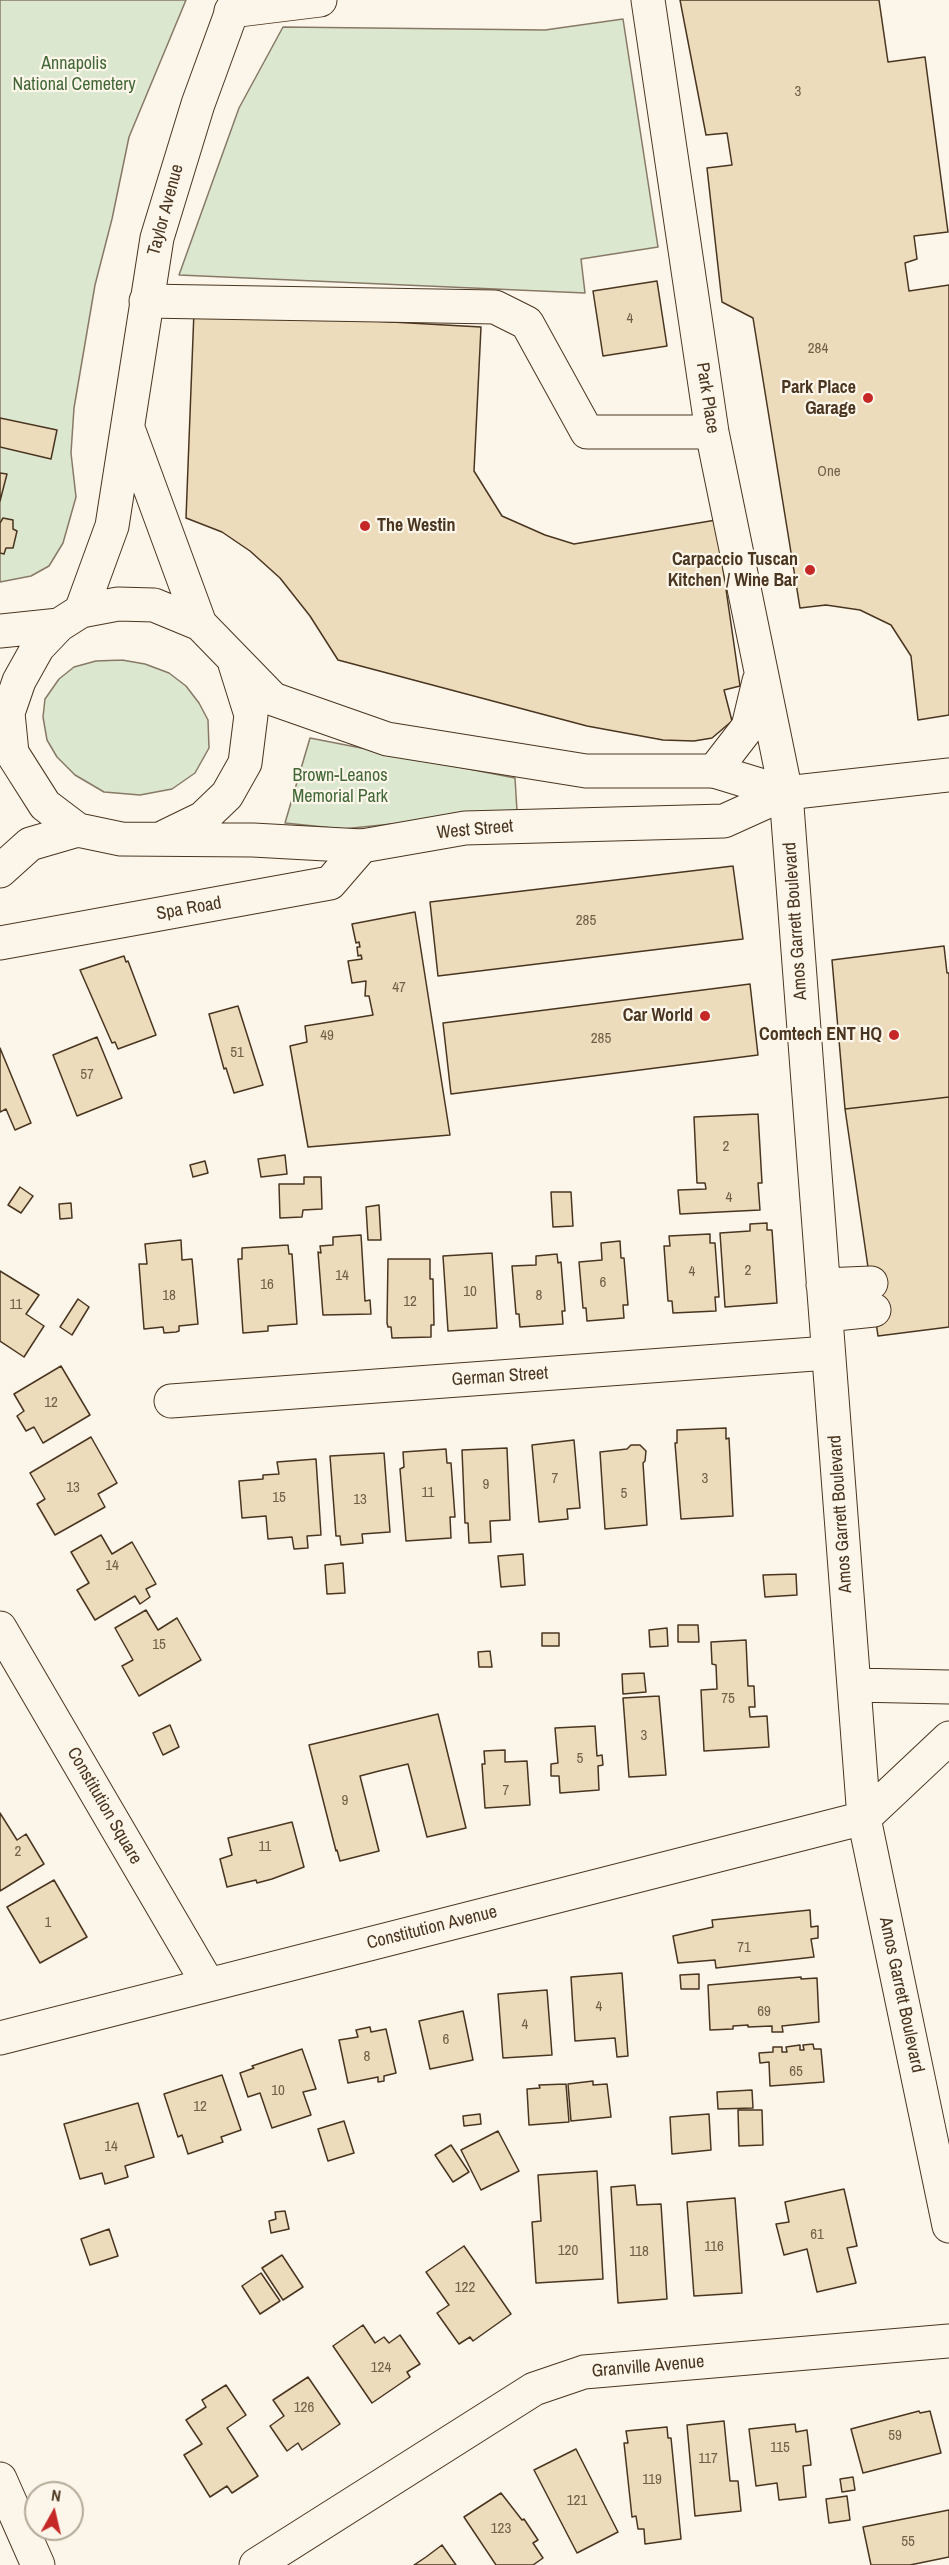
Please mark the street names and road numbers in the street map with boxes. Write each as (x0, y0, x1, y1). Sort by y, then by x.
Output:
street label: Taylor Avenue (143, 162, 189, 258)
street label: Park Place (691, 361, 723, 435)
street label: West Street (436, 816, 514, 844)
street label: Amos Garrett Boulevard (780, 841, 812, 1001)
street label: Spa Road (155, 893, 223, 925)
street label: German Street (451, 1363, 549, 1391)
street label: Amos Garrett Boulevard (825, 1434, 857, 1594)
street label: Constitution Square (62, 1744, 146, 1868)
street label: Constitution Avenue (365, 1901, 499, 1955)
street label: Amos Garrett Boulevard (874, 1915, 928, 2075)
street label: Granville Avenue (591, 2351, 705, 2383)

